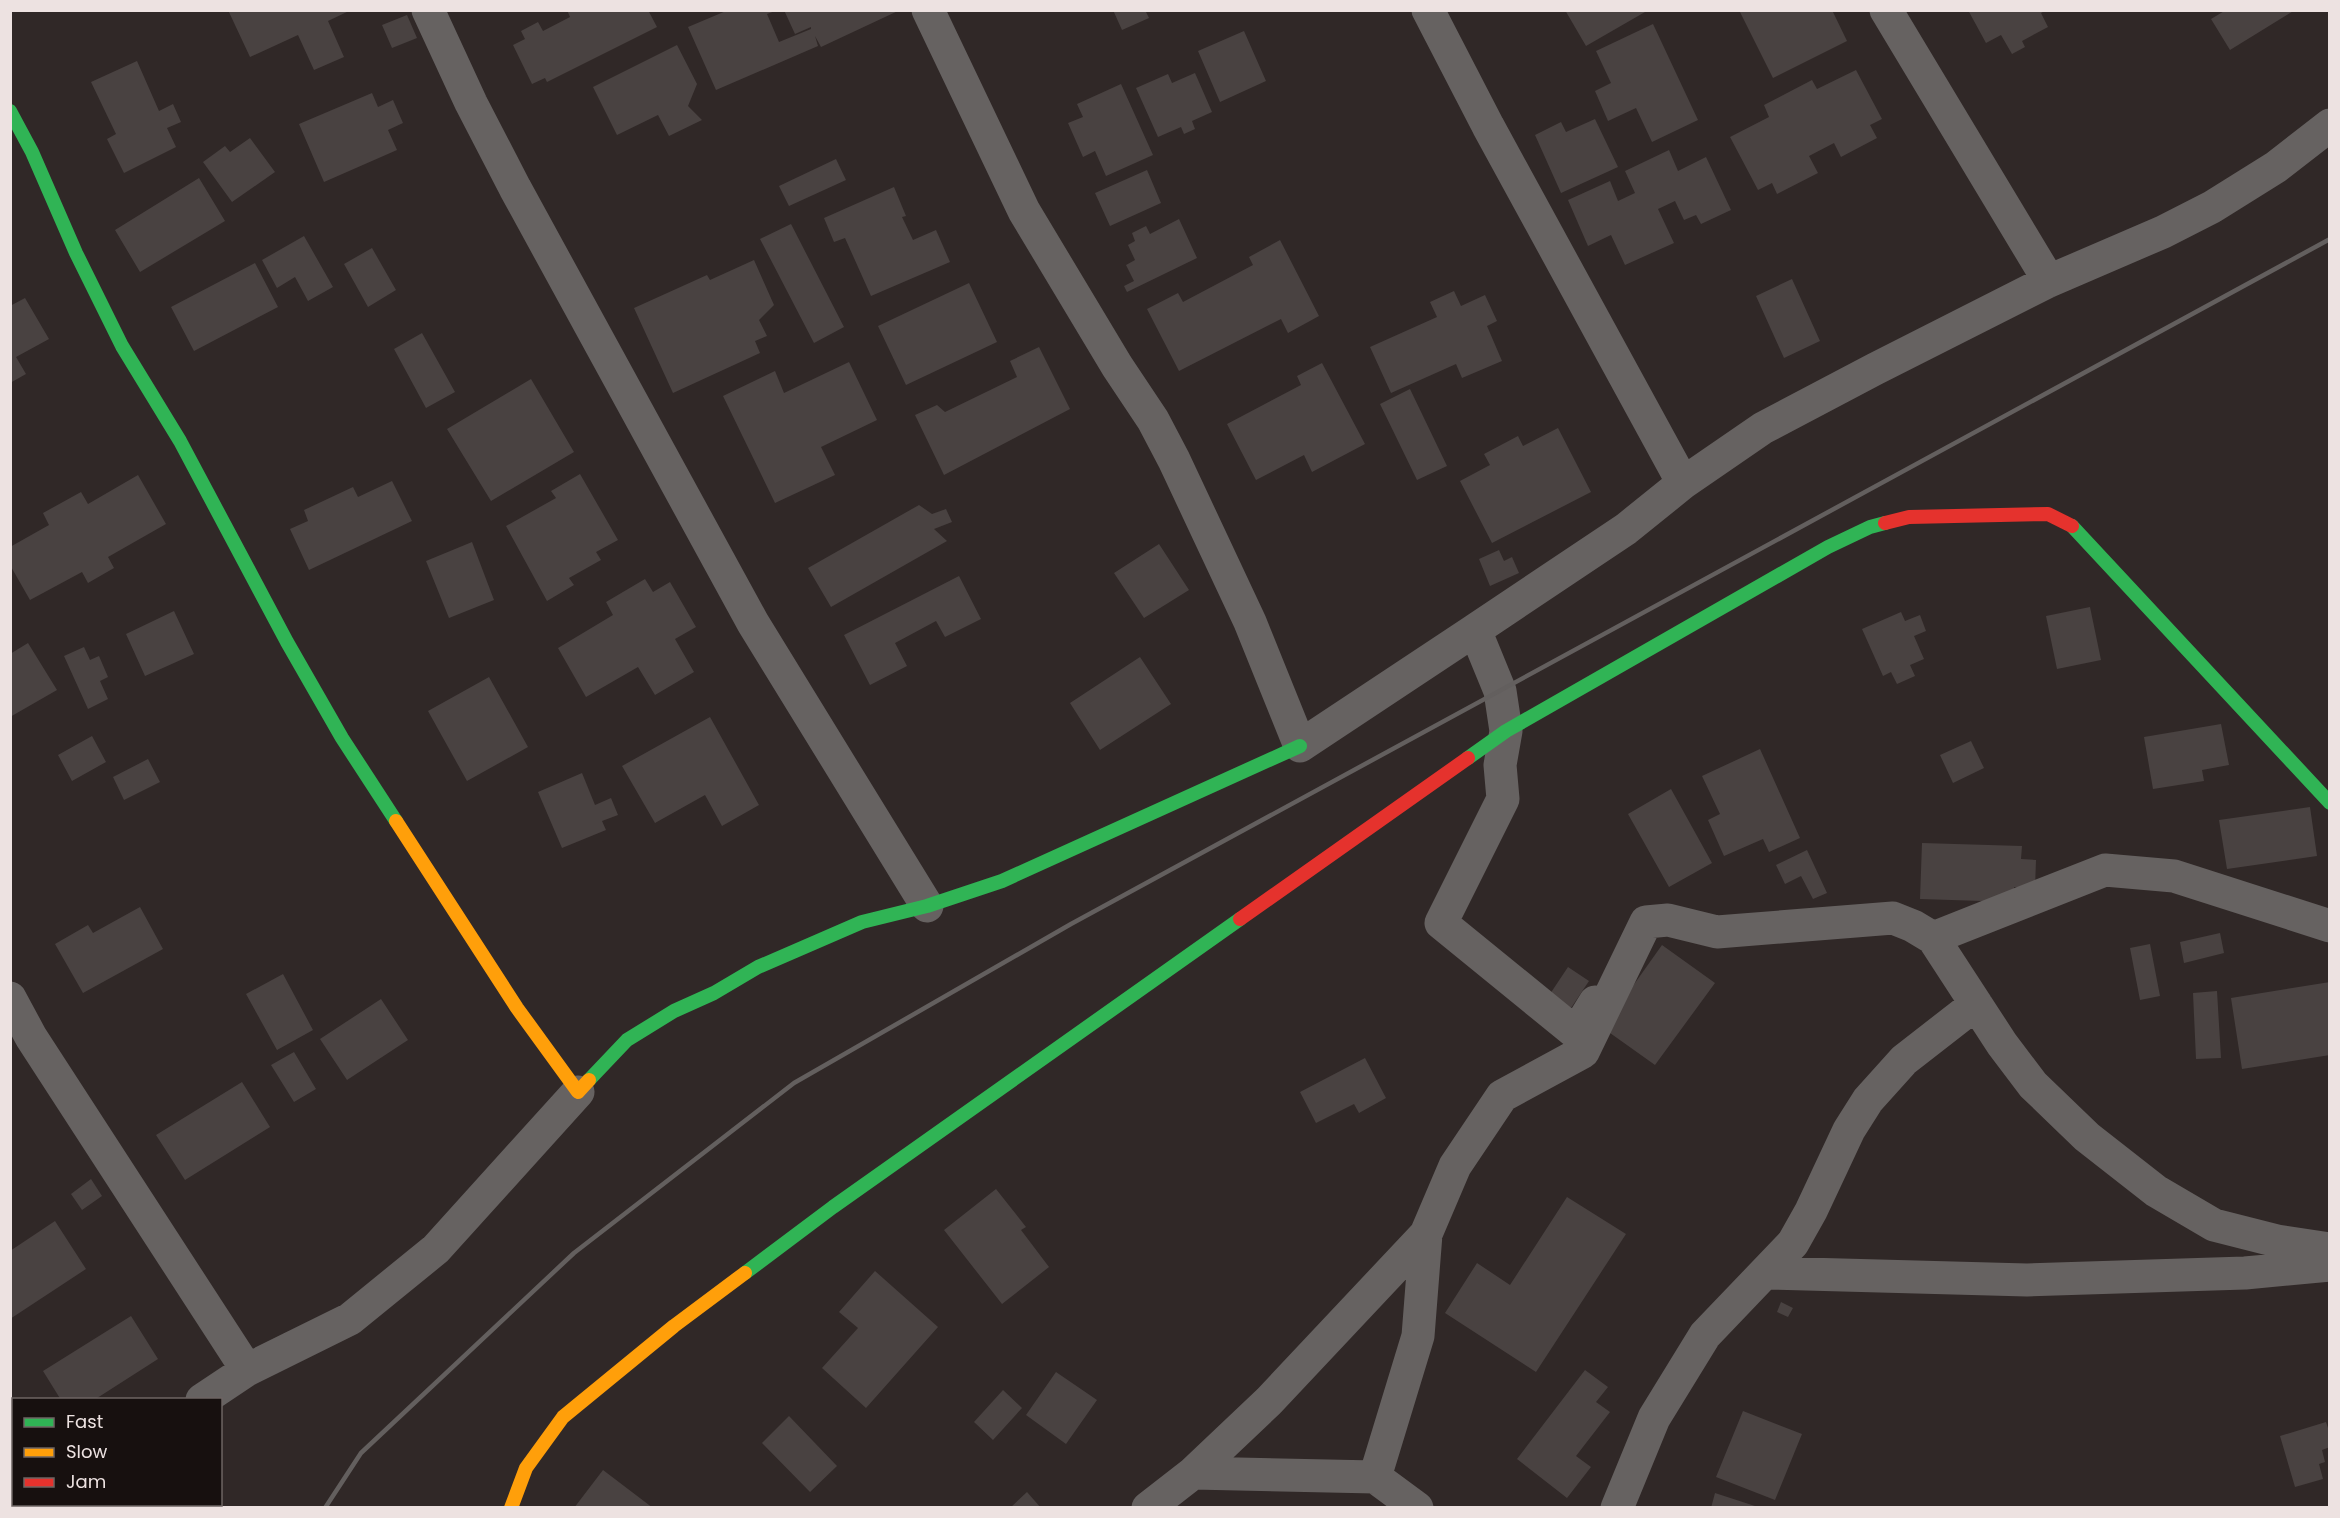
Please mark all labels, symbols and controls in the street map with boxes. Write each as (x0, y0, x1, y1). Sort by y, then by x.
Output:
legend (12, 1398, 222, 1506)
text: Fast (66, 1409, 103, 1434)
text: Slow (66, 1439, 108, 1464)
text: Jam (66, 1469, 106, 1494)

